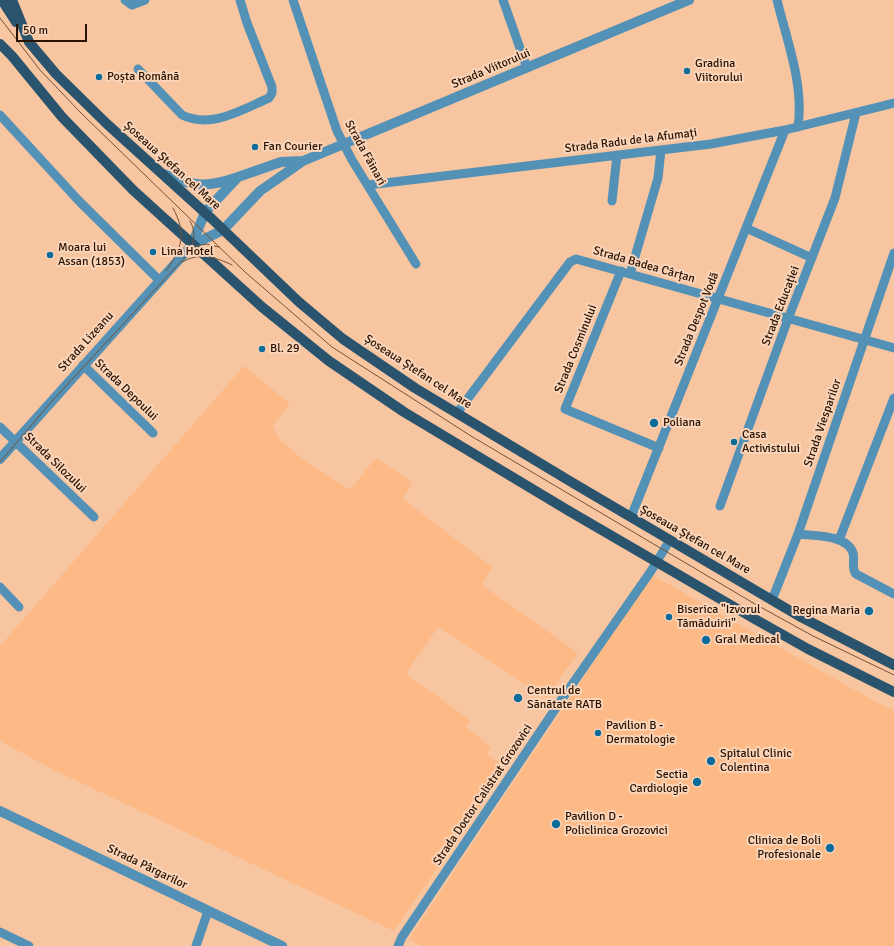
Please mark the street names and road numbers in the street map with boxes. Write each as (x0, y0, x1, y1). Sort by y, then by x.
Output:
street label: Strada Viitorului (449, 46, 533, 92)
street label: Strada Făinari (341, 118, 389, 188)
street label: Șoseaua Ștefan cel Mare (121, 119, 223, 213)
street label: Strada Radu de la Afumați (564, 126, 698, 156)
street label: Strada Badea Cârțan (591, 244, 697, 286)
street label: Strada Educației (759, 264, 803, 348)
street label: Strada Despot Vodă (672, 270, 722, 368)
street label: Strada Cosminului (552, 303, 600, 395)
street label: Strada Lizeanu (55, 309, 117, 375)
street label: Șoseaua Ștefan cel Mare (362, 332, 474, 412)
street label: Strada Depoului (91, 356, 161, 424)
street label: Strada Viesparilor (801, 377, 845, 469)
street label: Strada Silozului (21, 430, 89, 496)
street label: Șoseaua Ștefan cel Mare (637, 502, 753, 578)
street label: Strada Doctor Calistrat Grozovici (430, 722, 536, 868)
street label: Strada Pârgarilor (104, 841, 190, 893)

